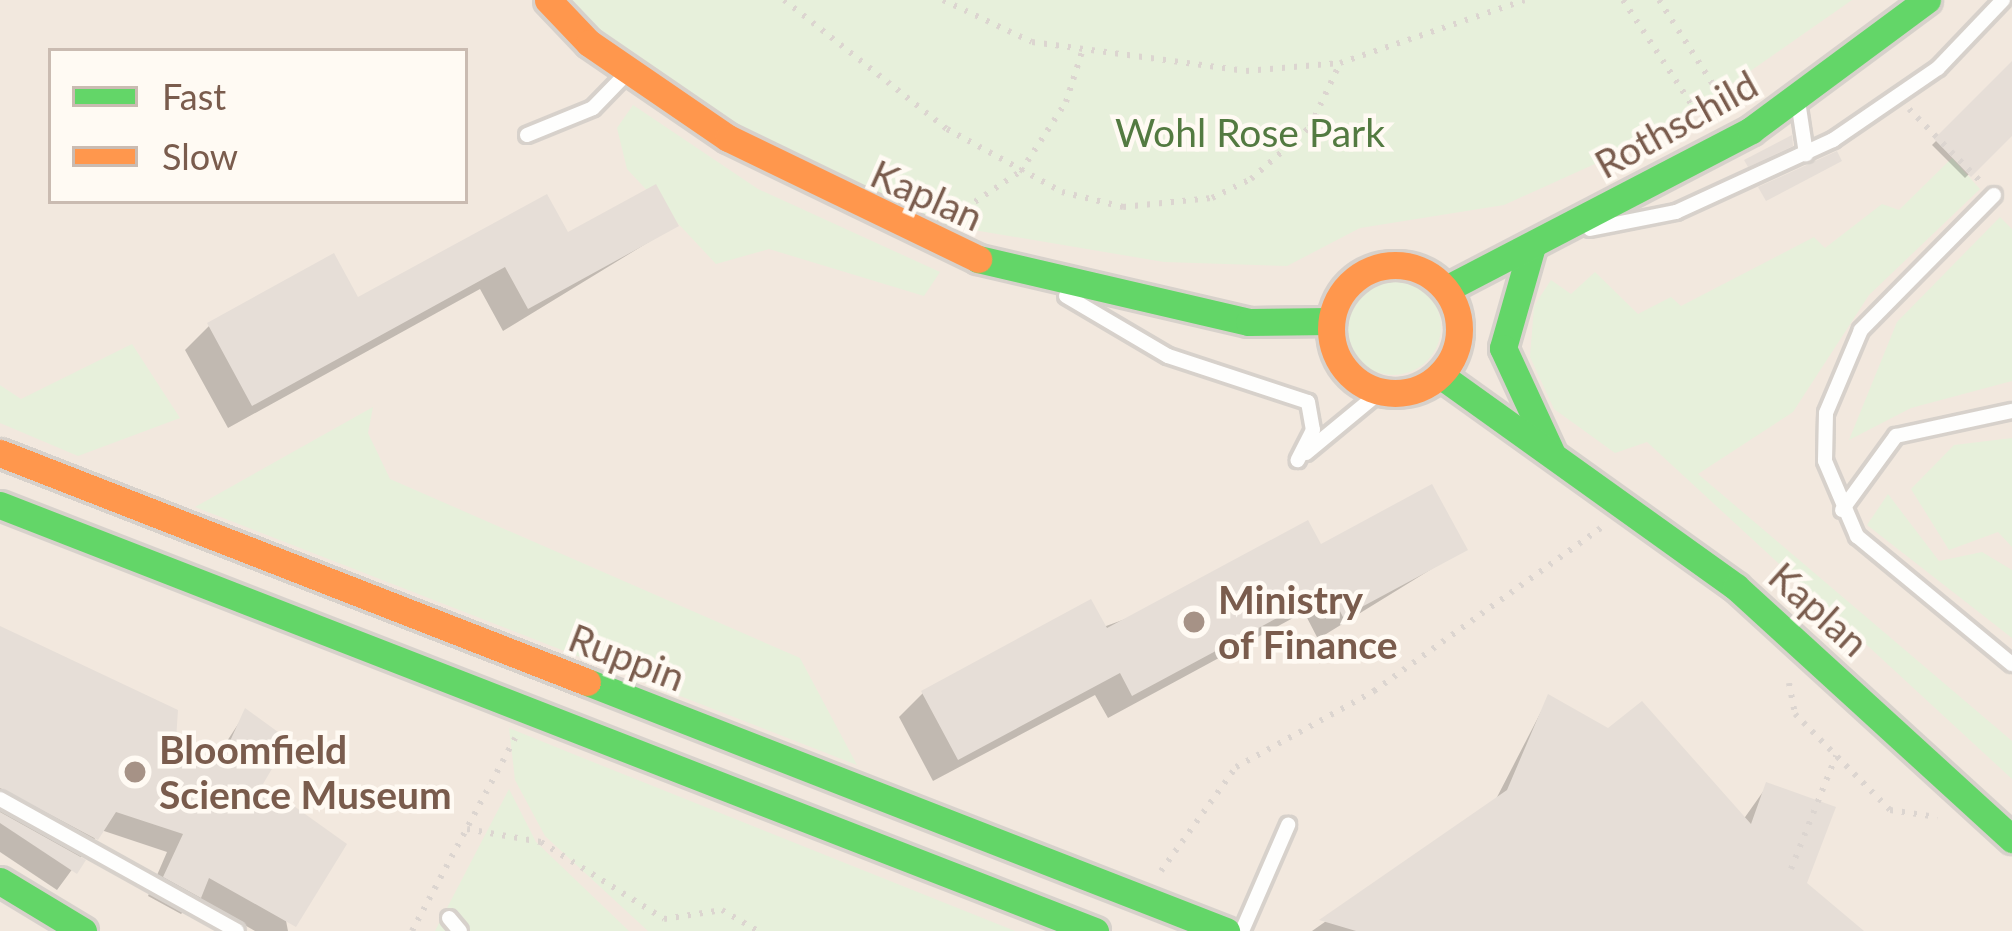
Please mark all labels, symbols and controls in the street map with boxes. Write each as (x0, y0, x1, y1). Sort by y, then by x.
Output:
legend (48, 48, 468, 204)
street label: Rothschild (1587, 60, 1765, 188)
text: Fast (162, 74, 226, 118)
park label: Wohl Rose Park (1115, 109, 1385, 155)
text: Slow (162, 134, 238, 178)
street label: Kaplan (864, 150, 990, 240)
street label: Kaplan (1760, 552, 1878, 666)
place label: Ministry of Finance (1218, 577, 1398, 668)
marker: Ministry of Finance (1181, 609, 1207, 635)
street label: Ruppin (562, 614, 692, 700)
place label: Bloomfield Science Museum (159, 727, 452, 818)
marker: Bloomfield Science Museum (122, 759, 148, 785)

